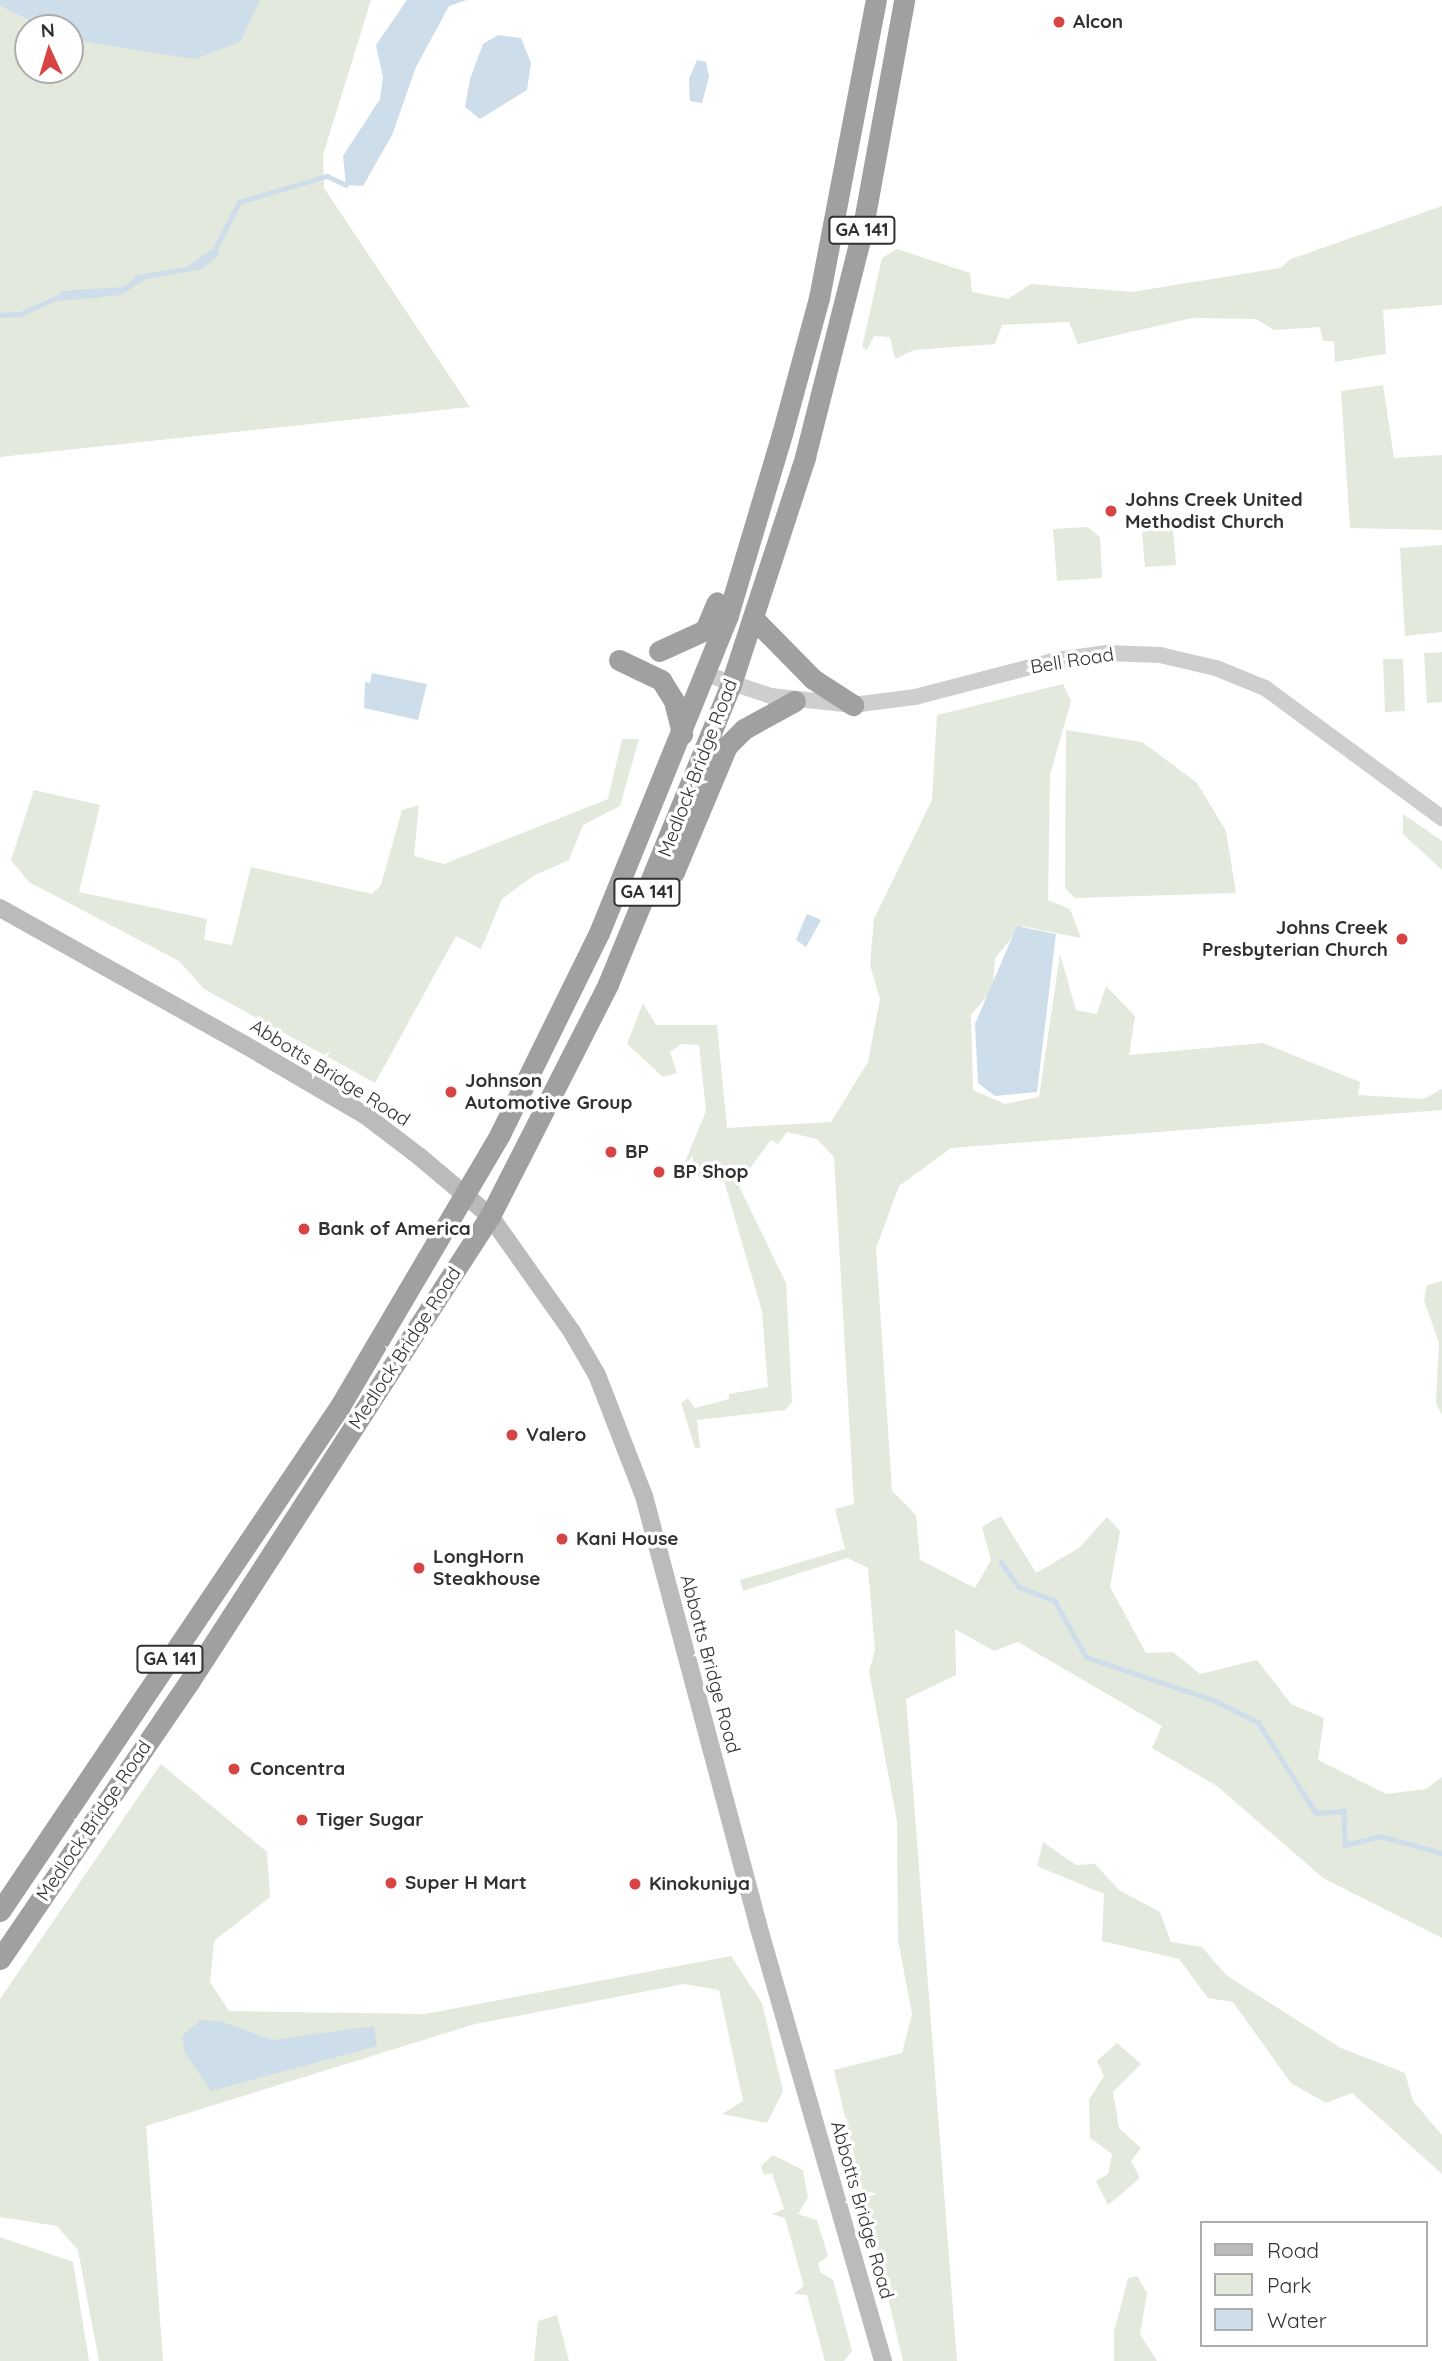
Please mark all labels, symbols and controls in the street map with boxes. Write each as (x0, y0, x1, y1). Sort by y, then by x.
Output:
place label: Alcon (1073, 11, 1123, 33)
north arrow (14, 14, 84, 84)
marker: Alcon (1051, 14, 1067, 30)
text: N (40, 18, 55, 43)
road number: GA 141 (827, 215, 897, 244)
place label: Johns Creek United Methodist Church (1125, 489, 1303, 533)
marker: Johns Creek United Methodist Church (1103, 503, 1119, 519)
street label: Bell Road (1029, 643, 1115, 679)
street label: Medlock Bridge Road (654, 676, 742, 860)
road number: GA 141 (612, 878, 682, 906)
place label: Johns Creek Presbyterian Church (1202, 917, 1388, 961)
marker: Johns Creek Presbyterian Church (1394, 931, 1410, 947)
street label: Abbotts Bridge Road (246, 1015, 414, 1131)
place label: Johnson Automotive Group (465, 1070, 632, 1114)
marker: Johnson Automotive Group (443, 1084, 459, 1100)
place label: BP (625, 1141, 649, 1163)
marker: BP (603, 1144, 619, 1160)
place label: BP Shop (673, 1161, 748, 1183)
marker: BP Shop (651, 1164, 667, 1180)
place label: Bank of America (318, 1218, 471, 1240)
marker: Bank of America (296, 1221, 312, 1237)
street label: Medlock Bridge Road (344, 1263, 466, 1433)
place label: Valero (526, 1424, 586, 1446)
marker: Valero (504, 1427, 520, 1443)
place label: Kani House (576, 1528, 679, 1550)
marker: Kani House (554, 1531, 570, 1547)
place label: LongHorn Steakhouse (433, 1546, 540, 1590)
marker: LongHorn Steakhouse (411, 1560, 427, 1576)
street label: Abbotts Bridge Road (675, 1572, 745, 1756)
road number: GA 141 (135, 1644, 205, 1674)
street label: Medlock Bridge Road (32, 1736, 156, 1906)
place label: Concentra (250, 1758, 345, 1780)
marker: Concentra (224, 1759, 244, 1779)
place label: Tiger Sugar (316, 1809, 423, 1831)
marker: Tiger Sugar (294, 1812, 310, 1828)
place label: Super H Mart (405, 1872, 527, 1894)
place label: Kinokuniya (649, 1873, 750, 1895)
marker: Super H Mart (383, 1875, 399, 1891)
marker: Kinokuniya (627, 1876, 643, 1892)
street label: Abbotts Bridge Road (826, 2118, 898, 2302)
legend (1200, 2221, 1428, 2347)
text: Road (1267, 2237, 1319, 2263)
text: Park (1267, 2272, 1311, 2298)
text: Water (1267, 2307, 1327, 2333)

